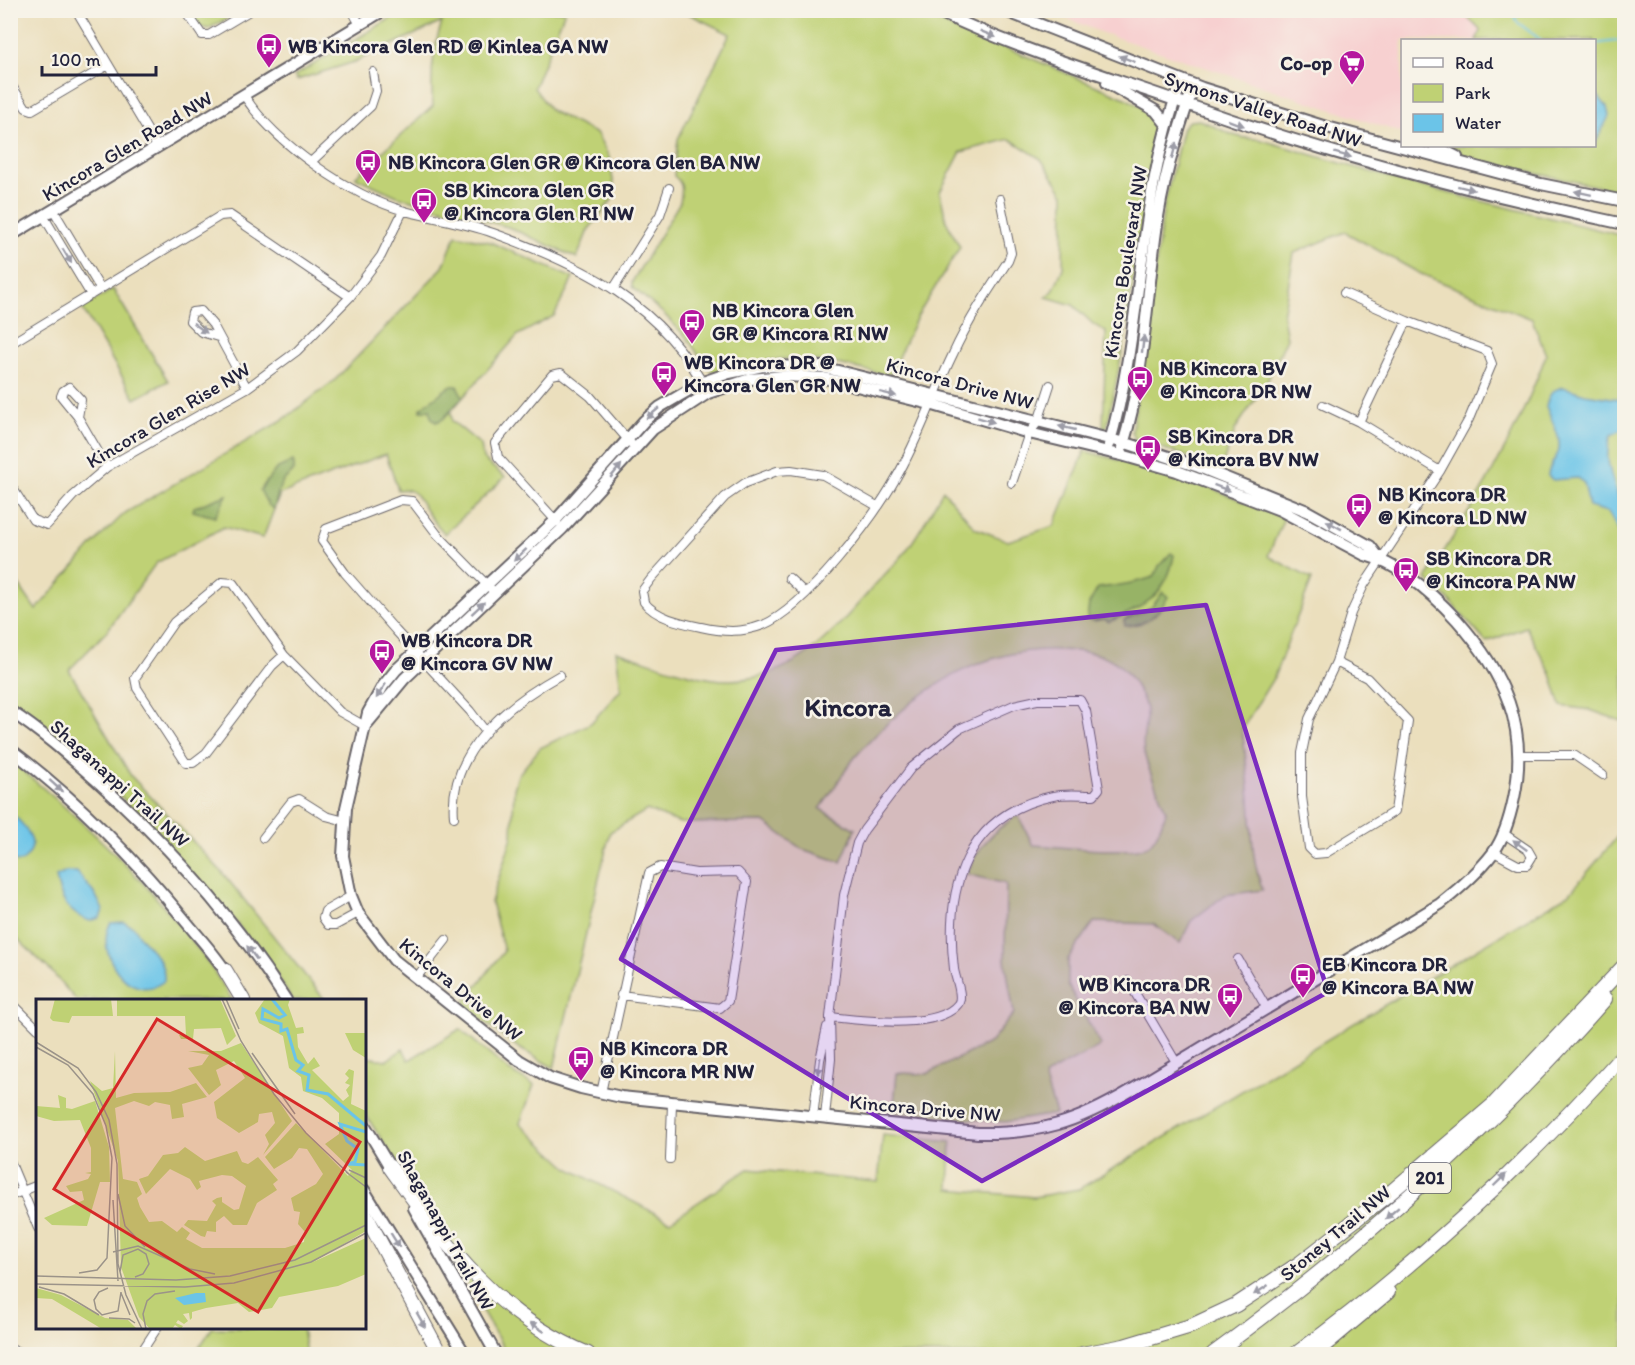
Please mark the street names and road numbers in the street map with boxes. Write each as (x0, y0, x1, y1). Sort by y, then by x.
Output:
street label: Symons Valley Road NW (1161, 66, 1365, 152)
street label: Kincora Glen Road NW (38, 86, 216, 206)
street label: Kincora Boulevard NW (1098, 164, 1152, 360)
street label: Kincora Drive NW (884, 352, 1036, 414)
street label: Kincora Glen Rise NW (82, 357, 254, 473)
street label: Shaganappi Trail NW (45, 714, 195, 852)
street label: Kincora Drive NW (395, 932, 527, 1046)
street label: Kincora Drive NW (849, 1089, 1001, 1127)
street label: Shaganappi Trail NW (392, 1146, 500, 1314)
road number: 201 (1409, 1163, 1451, 1193)
street label: Stoney Trail NW (1275, 1180, 1395, 1286)

